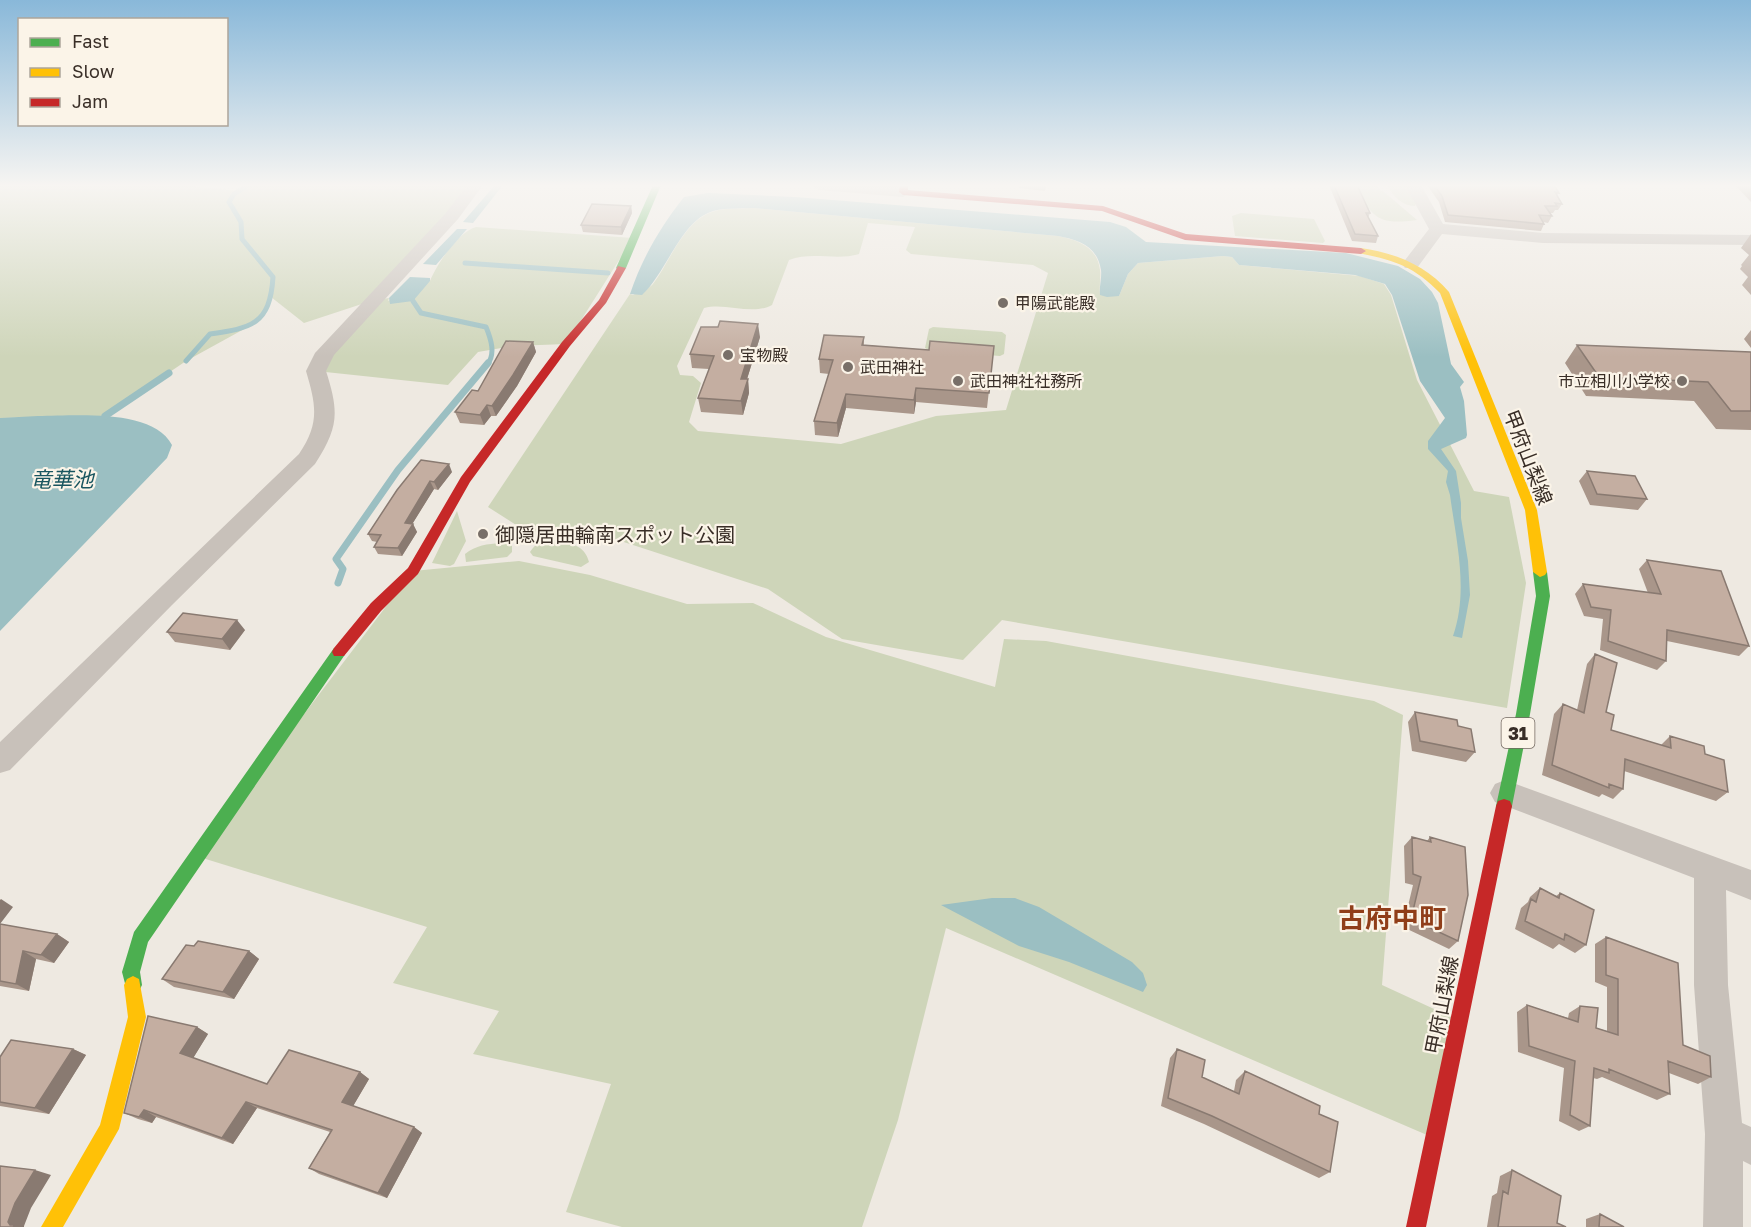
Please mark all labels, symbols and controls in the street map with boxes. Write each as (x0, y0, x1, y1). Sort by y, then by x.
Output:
legend (18, 18, 228, 126)
text: Fast (72, 30, 109, 52)
text: Slow (72, 60, 115, 82)
text: Jam (72, 90, 108, 112)
place label: 甲陽武能殿 (1015, 293, 1095, 313)
marker: 甲陽武能殿 (996, 296, 1010, 310)
place label: 宝物殿 (740, 345, 788, 365)
marker: 宝物殿 (721, 348, 735, 362)
place label: 武田神社 (860, 357, 924, 377)
marker: 武田神社 (841, 360, 855, 374)
place label: 武田神社社務所 (970, 371, 1082, 391)
place label: 市立相川小学校 (1558, 371, 1670, 391)
marker: 武田神社社務所 (951, 374, 965, 388)
marker: 市立相川小学校 (1675, 374, 1689, 388)
street label: 甲府山梨線 (1500, 406, 1558, 508)
water label: 竜華池 (31, 466, 95, 492)
place label: 御隠居曲輪南スポット公園 (495, 522, 735, 546)
marker: 御隠居曲輪南スポット公園 (476, 527, 490, 541)
road number: 31 (1502, 718, 1534, 748)
district label: 古府中町 (1338, 902, 1446, 934)
street label: 甲府山梨線 (1420, 954, 1462, 1056)

